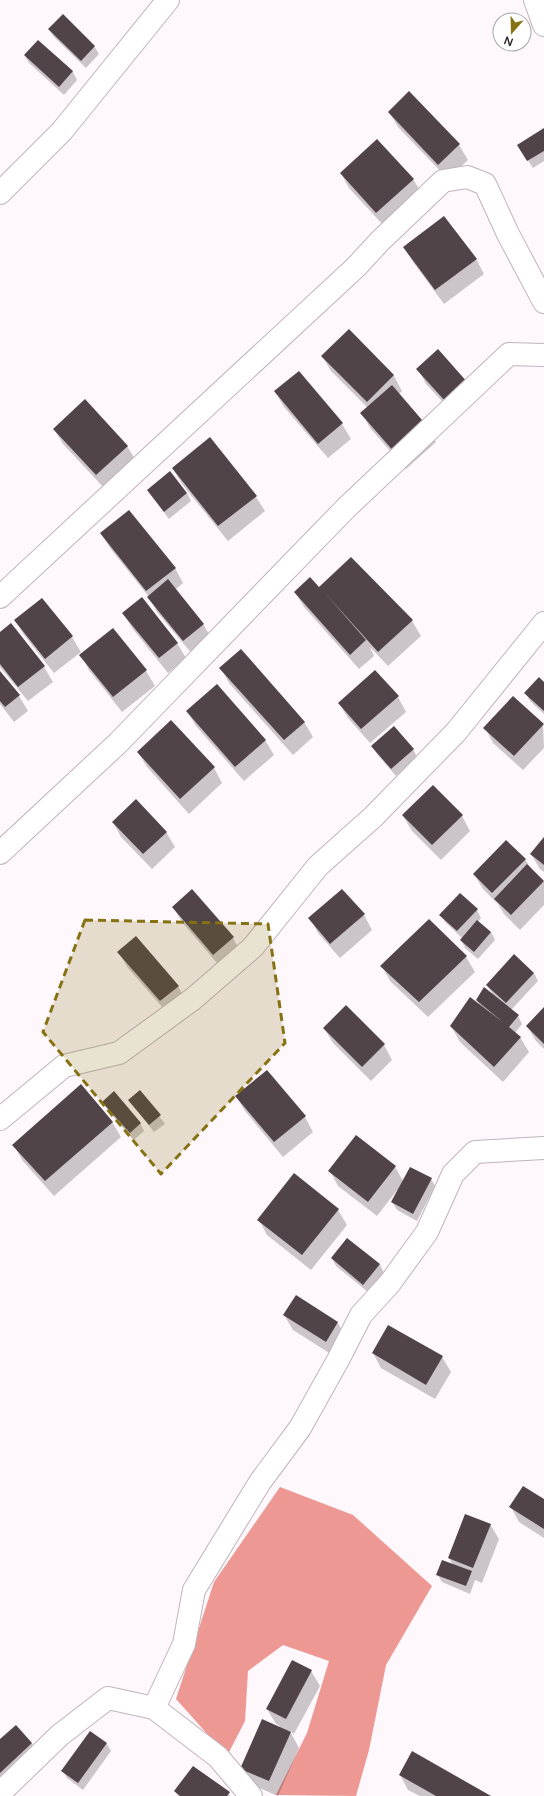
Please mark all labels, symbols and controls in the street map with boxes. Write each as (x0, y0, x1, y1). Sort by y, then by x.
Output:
north arrow (492, 12, 532, 52)
text: N (502, 33, 515, 49)

